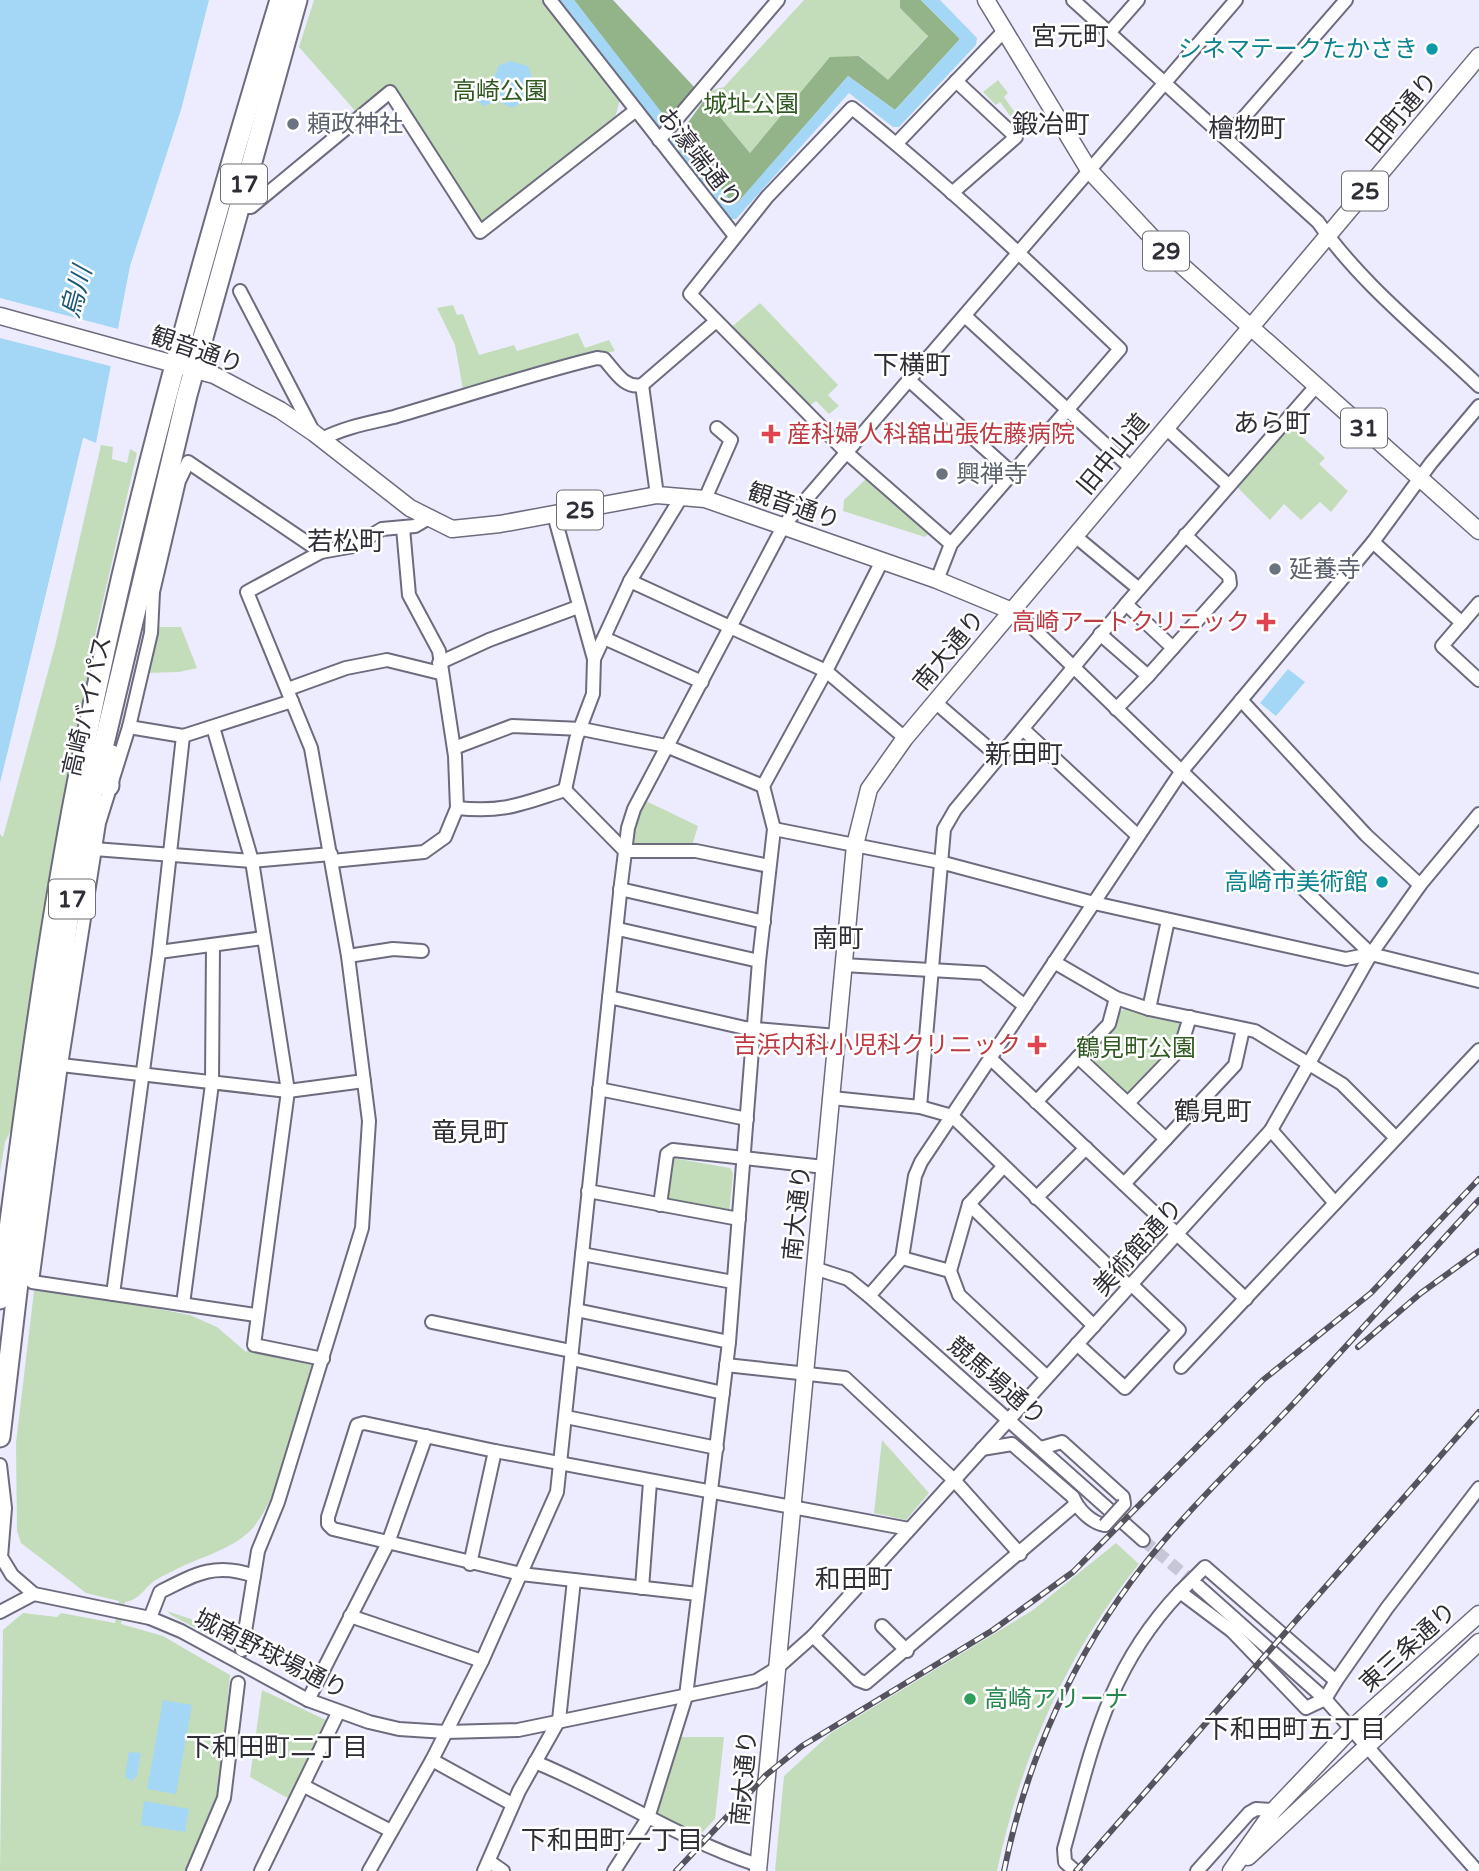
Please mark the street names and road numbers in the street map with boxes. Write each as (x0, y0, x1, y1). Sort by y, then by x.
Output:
street label: 田町通り (1360, 66, 1444, 158)
street label: お濠端通り (651, 102, 748, 215)
road number: 17 (221, 164, 267, 204)
road number: 25 (1342, 172, 1388, 210)
road number: 29 (1143, 232, 1189, 270)
street label: 観音通り (147, 321, 247, 380)
street label: 旧中山道 (1071, 408, 1155, 500)
road number: 31 (1341, 408, 1387, 448)
street label: 観音通り (744, 477, 844, 536)
road number: 25 (557, 490, 603, 530)
street label: 南大通り (907, 604, 991, 696)
street label: 高崎バイパス (57, 633, 118, 779)
road number: 17 (49, 879, 95, 918)
street label: 南大通り (778, 1164, 817, 1262)
street label: 美術館通り (1087, 1193, 1189, 1302)
street label: 競馬場通り (942, 1331, 1051, 1432)
street label: 東三条通り (1354, 1596, 1463, 1698)
street label: 城南野球場通り (189, 1603, 352, 1706)
street label: 南大通り (726, 1729, 763, 1827)

